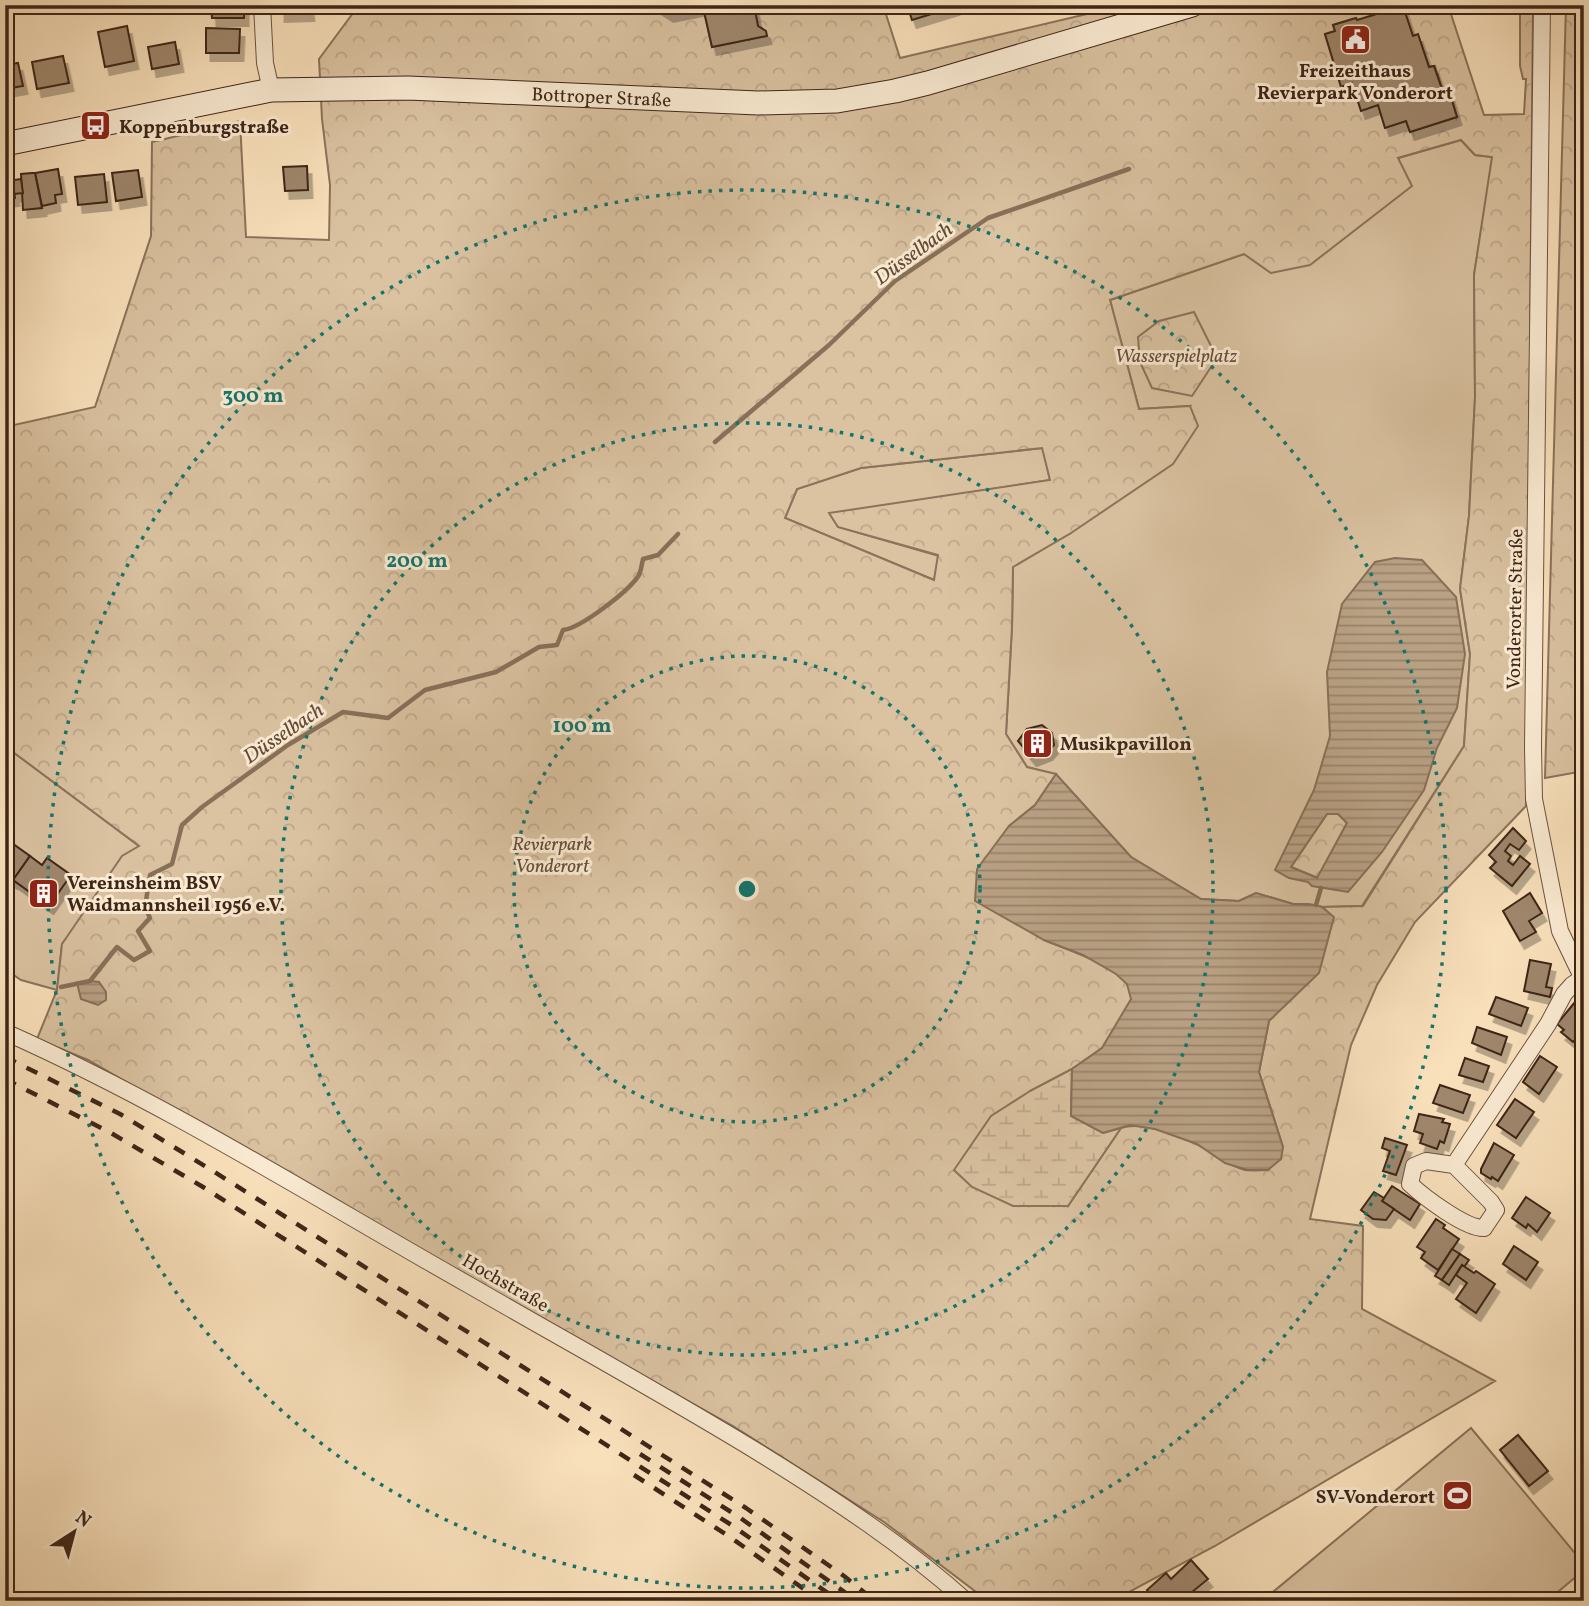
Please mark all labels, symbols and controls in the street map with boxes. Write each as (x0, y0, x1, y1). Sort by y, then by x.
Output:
public building icon: Freizeithaus Revierpark Vonderort (1338, 22, 1372, 56)
place label: Freizeithaus Revierpark Vonderort (1257, 59, 1453, 107)
street label: Bottroper Straße (531, 82, 672, 114)
bus stop icon: Koppenburgstraße (79, 109, 113, 143)
place label: Koppenburgstraße (119, 115, 289, 141)
water label: Düsselbach (868, 216, 959, 293)
park label: Wasserspielplatz (1115, 344, 1237, 370)
text: 300 m (223, 382, 283, 411)
street label: Vonderorter Straße (1502, 528, 1530, 690)
text: 200 m (386, 547, 448, 576)
water label: Düsselbach (238, 697, 330, 772)
text: 100 m (552, 712, 612, 741)
building icon: Musikpavillon (1020, 726, 1054, 760)
place label: Musikpavillon (1060, 732, 1192, 758)
park label: Revierpark Vonderort (512, 832, 592, 880)
place label: Vereinsheim BSV Waidmannsheil 1956 e.V. (67, 871, 285, 919)
building icon: Vereinsheim BSV Waidmannsheil 1956 e.V. (27, 876, 61, 910)
centre of rings (735, 877, 759, 901)
street label: Hochstraße (457, 1248, 553, 1319)
sports icon: SV-Vonderort (1441, 1479, 1475, 1513)
place label: SV-Vonderort (1316, 1485, 1435, 1511)
north arrow (38, 1498, 108, 1568)
text: N (70, 1505, 96, 1535)

